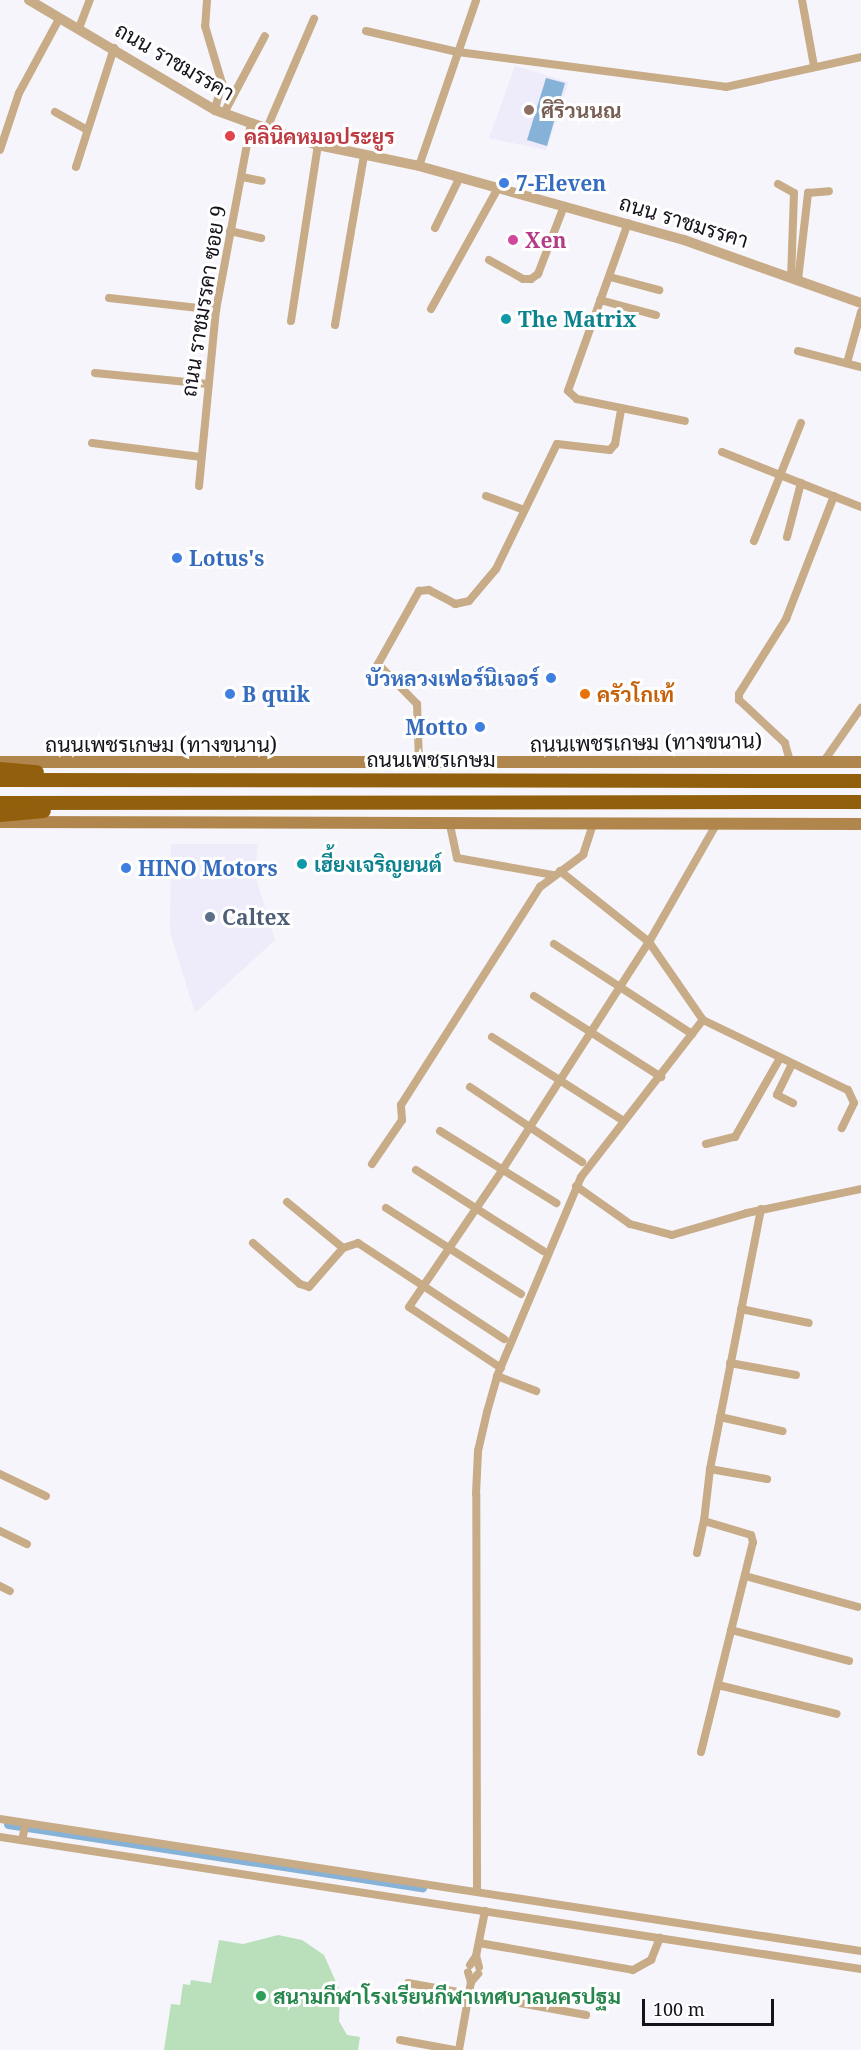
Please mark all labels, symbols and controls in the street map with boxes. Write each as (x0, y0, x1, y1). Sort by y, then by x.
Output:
street label: ถนน ราชมรรคา (111, 17, 239, 105)
place label: ศิริวนนณ (541, 97, 622, 123)
marker: ศิริวนนณ (522, 103, 536, 117)
place label: คลินิคหมอประยูร (244, 123, 395, 149)
marker: คลินิคหมอประยูร (221, 127, 239, 145)
place label: 7-Eleven (516, 170, 606, 196)
marker: 7-Eleven (497, 176, 511, 190)
street label: ถนน ราชมรรคา (616, 189, 752, 253)
street label: ถนน ราชมรรคา ซอย 9 (175, 203, 231, 399)
place label: Xen (525, 227, 566, 253)
marker: Xen (506, 233, 520, 247)
place label: The Matrix (518, 306, 636, 332)
marker: The Matrix (499, 312, 513, 326)
place label: Lotus's (189, 545, 264, 571)
marker: Lotus's (170, 551, 184, 565)
place label: บัวหลวงเฟอร์นิเจอร์ (366, 665, 539, 691)
marker: บัวหลวงเฟอร์นิเจอร์ (544, 671, 558, 685)
place label: B quik (242, 681, 310, 707)
place label: ครัวโกเท้ (597, 681, 674, 707)
marker: B quik (223, 687, 237, 701)
marker: ครัวโกเท้ (578, 687, 592, 701)
place label: Motto (405, 714, 468, 740)
marker: Motto (473, 720, 487, 734)
street label: ถนนเพชรเกษม (ทางขนาน) (530, 727, 762, 757)
street label: ถนนเพชรเกษม (ทางขนาน) (45, 731, 277, 757)
street label: ถนนเพชรเกษม (366, 746, 496, 772)
place label: เฮี้ยงเจริญยนต์ (314, 851, 442, 877)
place label: HINO Motors (138, 855, 278, 881)
marker: เฮี้ยงเจริญยนต์ (295, 857, 309, 871)
marker: HINO Motors (119, 861, 133, 875)
place label: Caltex (222, 904, 290, 930)
marker: Caltex (203, 910, 217, 924)
place label: สนามกีฬาโรงเรียนกีฬาเทศบาลนครปฐม (273, 1983, 621, 2009)
scale bar (645, 1987, 777, 2025)
marker: สนามกีฬาโรงเรียนกีฬาเทศบาลนครปฐม (254, 1989, 268, 2003)
text: 100 m (653, 1997, 705, 2021)

